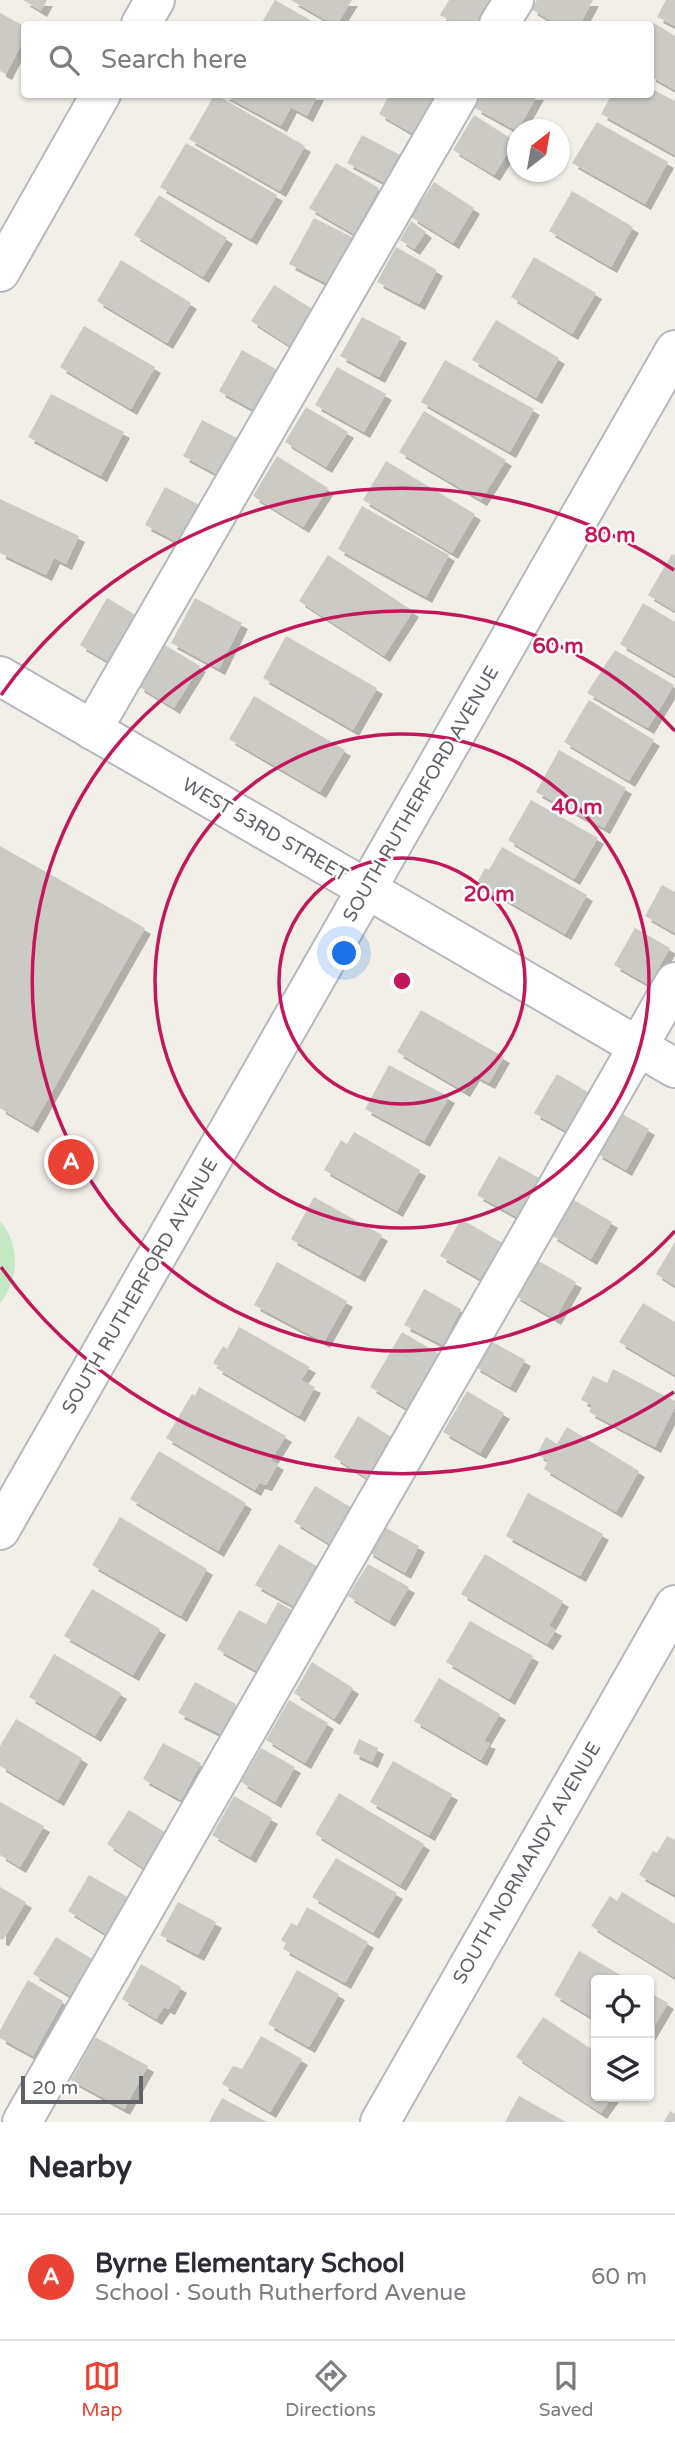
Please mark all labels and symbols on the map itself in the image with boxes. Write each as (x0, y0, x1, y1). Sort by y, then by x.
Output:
north arrow (507, 119, 570, 182)
text: 80 m (584, 523, 636, 548)
text: 60 m (532, 634, 584, 659)
street label: SOUTH RUTHERFORD AVENUE (339, 662, 503, 926)
street label: WEST 53RD STREET (178, 774, 352, 887)
text: 40 m (551, 795, 603, 820)
text: 20 m (463, 882, 515, 907)
your location (327, 936, 361, 970)
centre of rings (390, 969, 414, 993)
pin: A (48, 1136, 94, 1188)
street label: SOUTH RUTHERFORD AVENUE (57, 1154, 223, 1418)
street label: SOUTH NORMANDY AVENUE (449, 1738, 605, 1988)
scale bar (21, 2073, 144, 2105)

